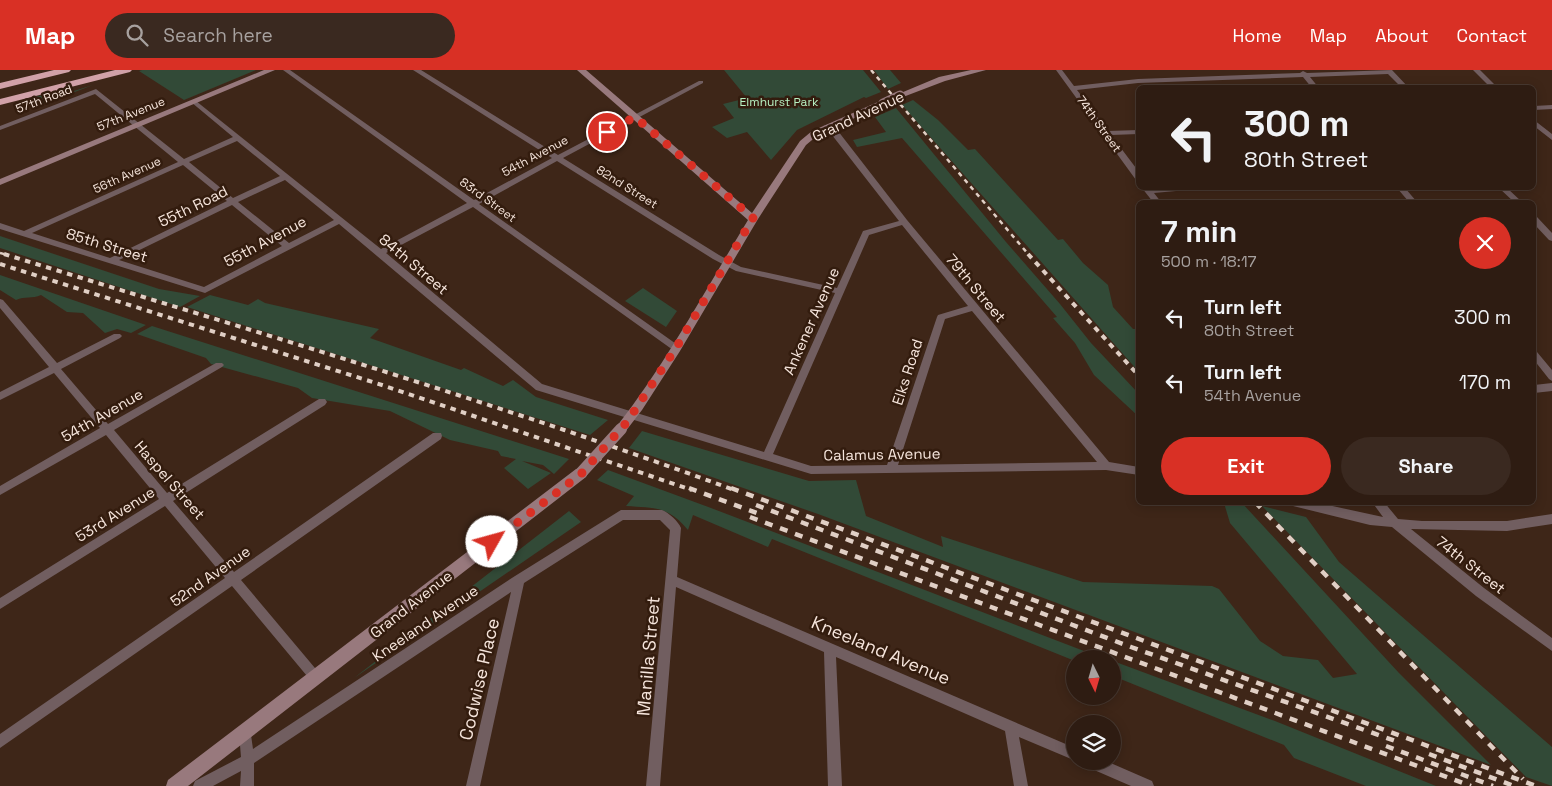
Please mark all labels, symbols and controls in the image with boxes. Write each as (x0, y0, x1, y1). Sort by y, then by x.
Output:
search box (105, 13, 455, 58)
text: Map (25, 20, 75, 51)
icon: search (123, 21, 151, 49)
text: Search here (163, 23, 273, 48)
text: Home (1233, 24, 1282, 47)
text: Map (1310, 24, 1347, 47)
text: About (1375, 24, 1429, 47)
text: Contact (1457, 24, 1527, 47)
street label: 57th Road (13, 81, 75, 117)
street label: Grand Avenue (809, 86, 907, 146)
street label: 57th Avenue (95, 93, 167, 135)
street label: 74th Street (1073, 93, 1125, 155)
park label: Elmhurst Park (740, 94, 819, 110)
text: 300 m (1244, 102, 1349, 146)
icon: left (1161, 105, 1226, 170)
pin (586, 111, 628, 153)
icon: arrive (593, 118, 621, 146)
street label: 54th Avenue (499, 132, 571, 180)
text: 80th Street (1244, 145, 1368, 173)
street label: 56th Avenue (91, 153, 163, 197)
street label: 82nd Street (593, 162, 661, 212)
street label: 83rd Street (456, 174, 520, 226)
street label: 55th Road (155, 181, 231, 231)
street label: 55th Avenue (220, 211, 310, 271)
text: 7 min (1161, 212, 1237, 251)
button: close (1459, 217, 1511, 269)
street label: 85th Street (64, 224, 150, 266)
street label: 84th Street (376, 230, 453, 298)
street label: 79th Street (942, 250, 1010, 326)
text: 500 m · 18:17 (1161, 251, 1257, 272)
street label: Ankener Avenue (779, 264, 843, 378)
text: Turn left (1204, 295, 1282, 320)
icon: left (1161, 304, 1189, 332)
text: 300 m (1454, 305, 1511, 330)
text: 80th Street (1204, 320, 1294, 341)
street label: Elks Road (887, 336, 927, 408)
text: Turn left (1204, 360, 1282, 385)
icon: left (1161, 369, 1189, 397)
text: 170 m (1459, 370, 1511, 395)
street label: 54th Avenue (58, 384, 146, 446)
text: 54th Avenue (1204, 385, 1301, 406)
street label: Haspel Street (131, 437, 209, 523)
button: Exit (1161, 437, 1331, 495)
button: Share (1341, 437, 1511, 495)
street label: Calamus Avenue (823, 443, 941, 465)
street label: 53rd Avenue (72, 482, 158, 546)
position arrow (465, 515, 517, 567)
street label: 74th Street (1433, 532, 1510, 598)
street label: 52nd Avenue (166, 541, 254, 611)
street label: Grand Avenue (366, 566, 456, 642)
street label: Kneeland Avenue (368, 580, 482, 666)
street label: Manilla Street (631, 595, 665, 717)
street label: Kneeland Avenue (808, 610, 954, 690)
street label: Codwise Place (454, 616, 504, 742)
north arrow (1066, 650, 1121, 705)
map controls (1066, 650, 1121, 770)
button: layers (1066, 715, 1121, 770)

